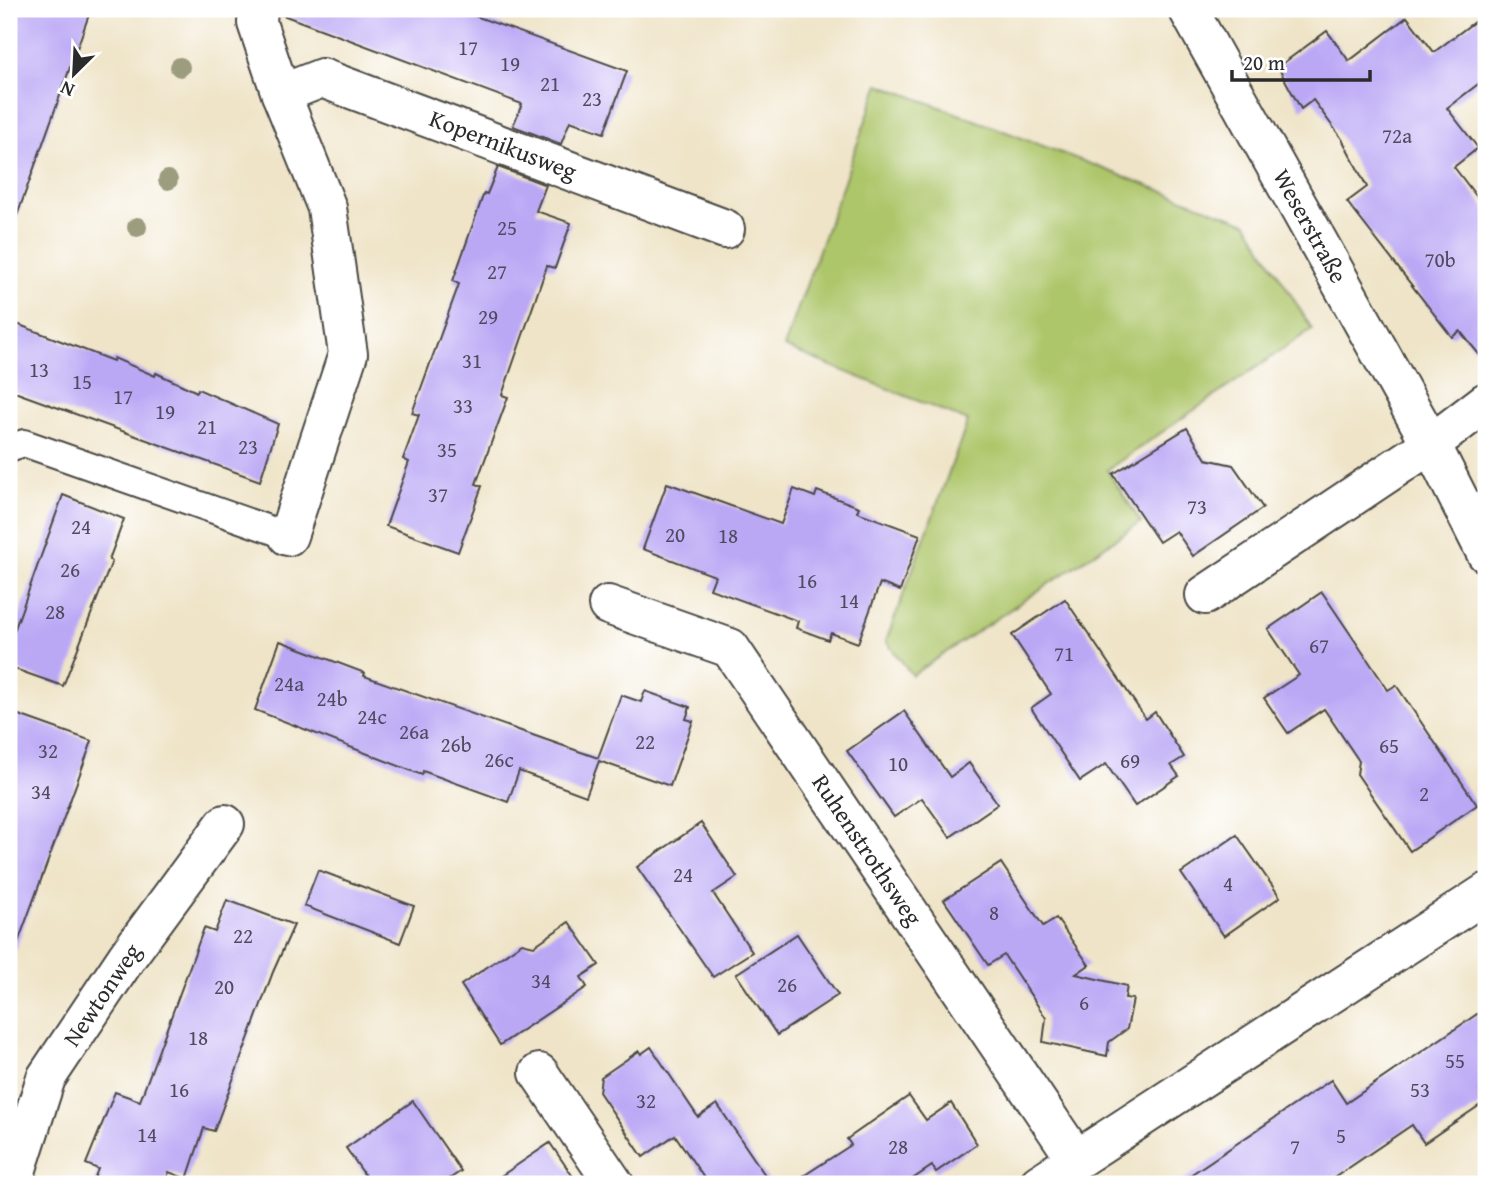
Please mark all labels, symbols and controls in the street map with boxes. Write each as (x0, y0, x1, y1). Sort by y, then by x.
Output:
house number: 17 (458, 32, 478, 63)
north arrow (38, 38, 108, 108)
scale bar (1232, 38, 1371, 82)
text: 20 m (1243, 47, 1285, 78)
house number: 19 (500, 48, 520, 79)
house number: 21 (540, 68, 560, 99)
text: N (55, 74, 79, 105)
house number: 23 (582, 83, 602, 114)
street label: Kopernikusweg (424, 100, 582, 189)
house number: 72a (1382, 120, 1412, 151)
street label: Weserstraße (1265, 162, 1356, 289)
house number: 25 (497, 212, 517, 243)
house number: 70b (1424, 244, 1456, 275)
house number: 27 (487, 256, 507, 287)
house number: 29 (478, 301, 498, 332)
house number: 31 (462, 345, 482, 376)
house number: 13 (29, 354, 49, 385)
house number: 15 (72, 366, 92, 397)
house number: 17 (113, 381, 133, 412)
house number: 33 (453, 390, 473, 421)
house number: 19 (155, 396, 175, 427)
house number: 21 (197, 411, 217, 442)
house number: 23 (238, 431, 258, 462)
house number: 35 (437, 434, 457, 465)
house number: 37 (428, 479, 448, 510)
house number: 73 (1187, 491, 1207, 522)
house number: 24 (71, 511, 91, 542)
house number: 20 (665, 519, 685, 550)
house number: 18 (718, 520, 738, 551)
house number: 26 (60, 554, 80, 585)
house number: 16 (797, 565, 817, 596)
house number: 14 (839, 585, 859, 616)
house number: 28 (45, 596, 65, 627)
house number: 67 (1309, 630, 1329, 661)
house number: 71 (1054, 638, 1074, 669)
house number: 24a (274, 668, 304, 699)
house number: 24b (316, 683, 348, 714)
house number: 24c (357, 701, 387, 732)
house number: 26a (399, 716, 429, 747)
house number: 22 (635, 726, 655, 757)
house number: 26b (440, 729, 472, 760)
house number: 65 (1379, 730, 1399, 761)
house number: 32 (38, 735, 58, 766)
house number: 26c (484, 744, 514, 775)
house number: 69 (1120, 745, 1140, 776)
house number: 10 (888, 748, 908, 779)
street label: Ruhenstrothsweg (804, 767, 931, 933)
house number: 34 (31, 776, 51, 807)
house number: 2 (1419, 778, 1429, 809)
house number: 24 (673, 859, 693, 890)
house number: 4 (1223, 868, 1233, 899)
house number: 8 (989, 897, 999, 928)
house number: 22 (233, 920, 253, 951)
street label: Newtonweg (54, 936, 149, 1053)
house number: 34 (531, 965, 551, 996)
house number: 26 (777, 969, 797, 1000)
house number: 20 (214, 971, 234, 1002)
house number: 6 (1079, 987, 1089, 1018)
house number: 18 (188, 1022, 208, 1053)
house number: 55 (1445, 1045, 1465, 1076)
house number: 16 (169, 1074, 189, 1105)
house number: 53 (1410, 1074, 1430, 1105)
house number: 32 (636, 1085, 656, 1116)
house number: 14 (137, 1119, 157, 1150)
house number: 5 (1336, 1120, 1346, 1151)
house number: 28 (888, 1131, 908, 1162)
house number: 7 (1290, 1131, 1300, 1162)

